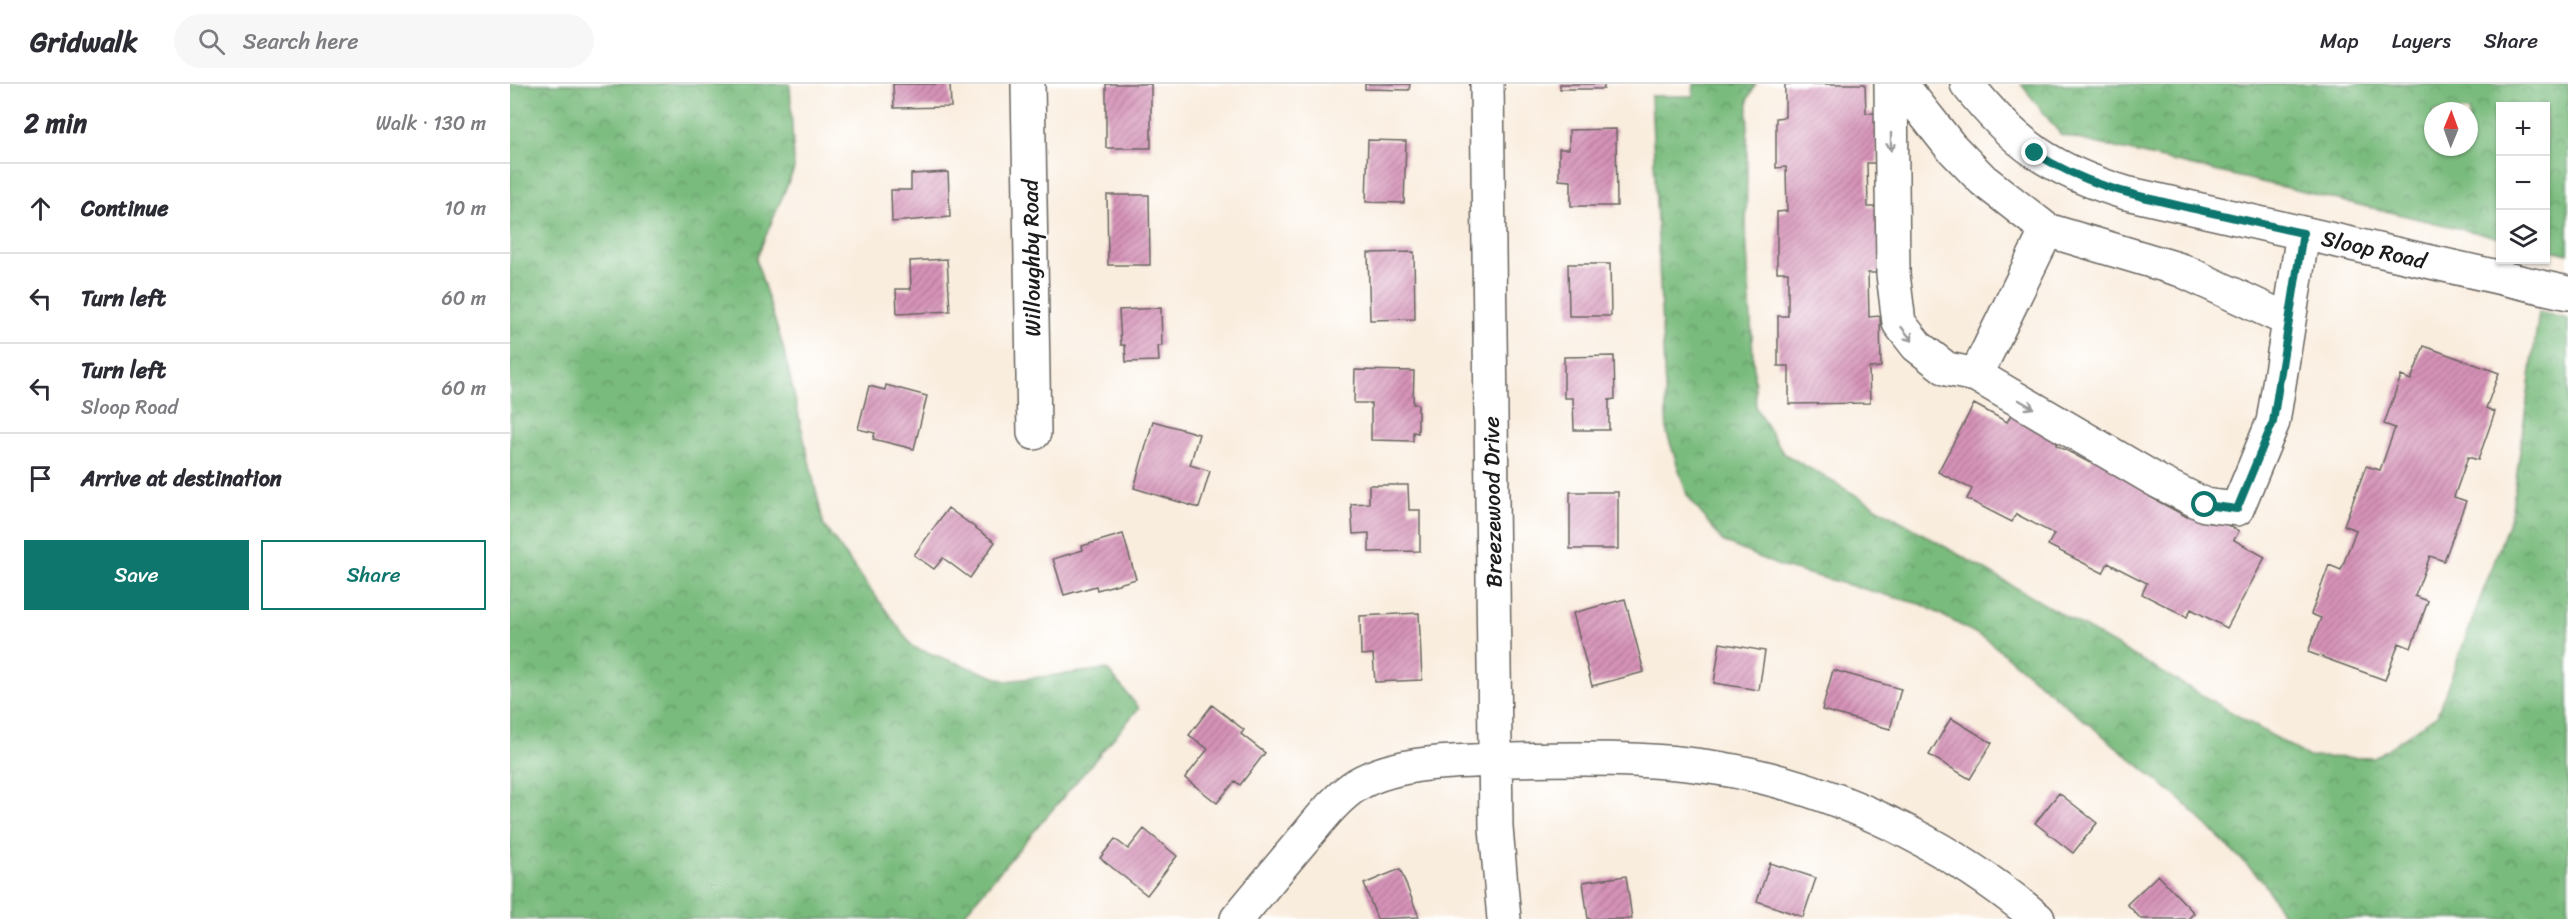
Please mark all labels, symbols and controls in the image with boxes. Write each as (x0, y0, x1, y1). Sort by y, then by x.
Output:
search box (174, 14, 594, 68)
text: Gridwalk (30, 17, 138, 66)
text: Search here (243, 22, 359, 61)
text: Map (2320, 22, 2359, 60)
text: Layers (2392, 22, 2451, 60)
text: Share (2484, 22, 2538, 60)
icon: search (195, 25, 228, 58)
text: 2 min (24, 100, 87, 146)
north arrow (2424, 102, 2478, 156)
map controls (2496, 102, 2550, 264)
button: + (2496, 102, 2550, 156)
text: Walk · 130 m (376, 106, 486, 141)
one-way arrow (1885, 132, 1897, 152)
route end (2021, 139, 2047, 165)
button: − (2496, 156, 2550, 210)
street label: Willoughby Road (1011, 178, 1052, 337)
text: Continue (81, 189, 169, 228)
text: 10 m (444, 191, 486, 226)
icon: ahead (24, 192, 57, 225)
button: layers (2496, 210, 2550, 264)
street label: Sloop Road (2318, 218, 2432, 281)
text: Turn left (81, 279, 166, 318)
text: 60 m (441, 281, 486, 316)
icon: left (24, 282, 57, 315)
one-way arrow (1901, 326, 1914, 342)
text: Turn left (81, 351, 166, 390)
text: 60 m (441, 371, 486, 406)
icon: left (24, 372, 57, 405)
text: Sloop Road (81, 390, 178, 425)
one-way arrow (2017, 398, 2034, 410)
street label: Breezewood Drive (1472, 416, 1513, 588)
text: Arrive at destination (81, 459, 282, 498)
icon: arrive (24, 462, 57, 495)
route start (2191, 491, 2217, 517)
button: Save (24, 540, 249, 610)
button: Share (261, 540, 486, 610)

